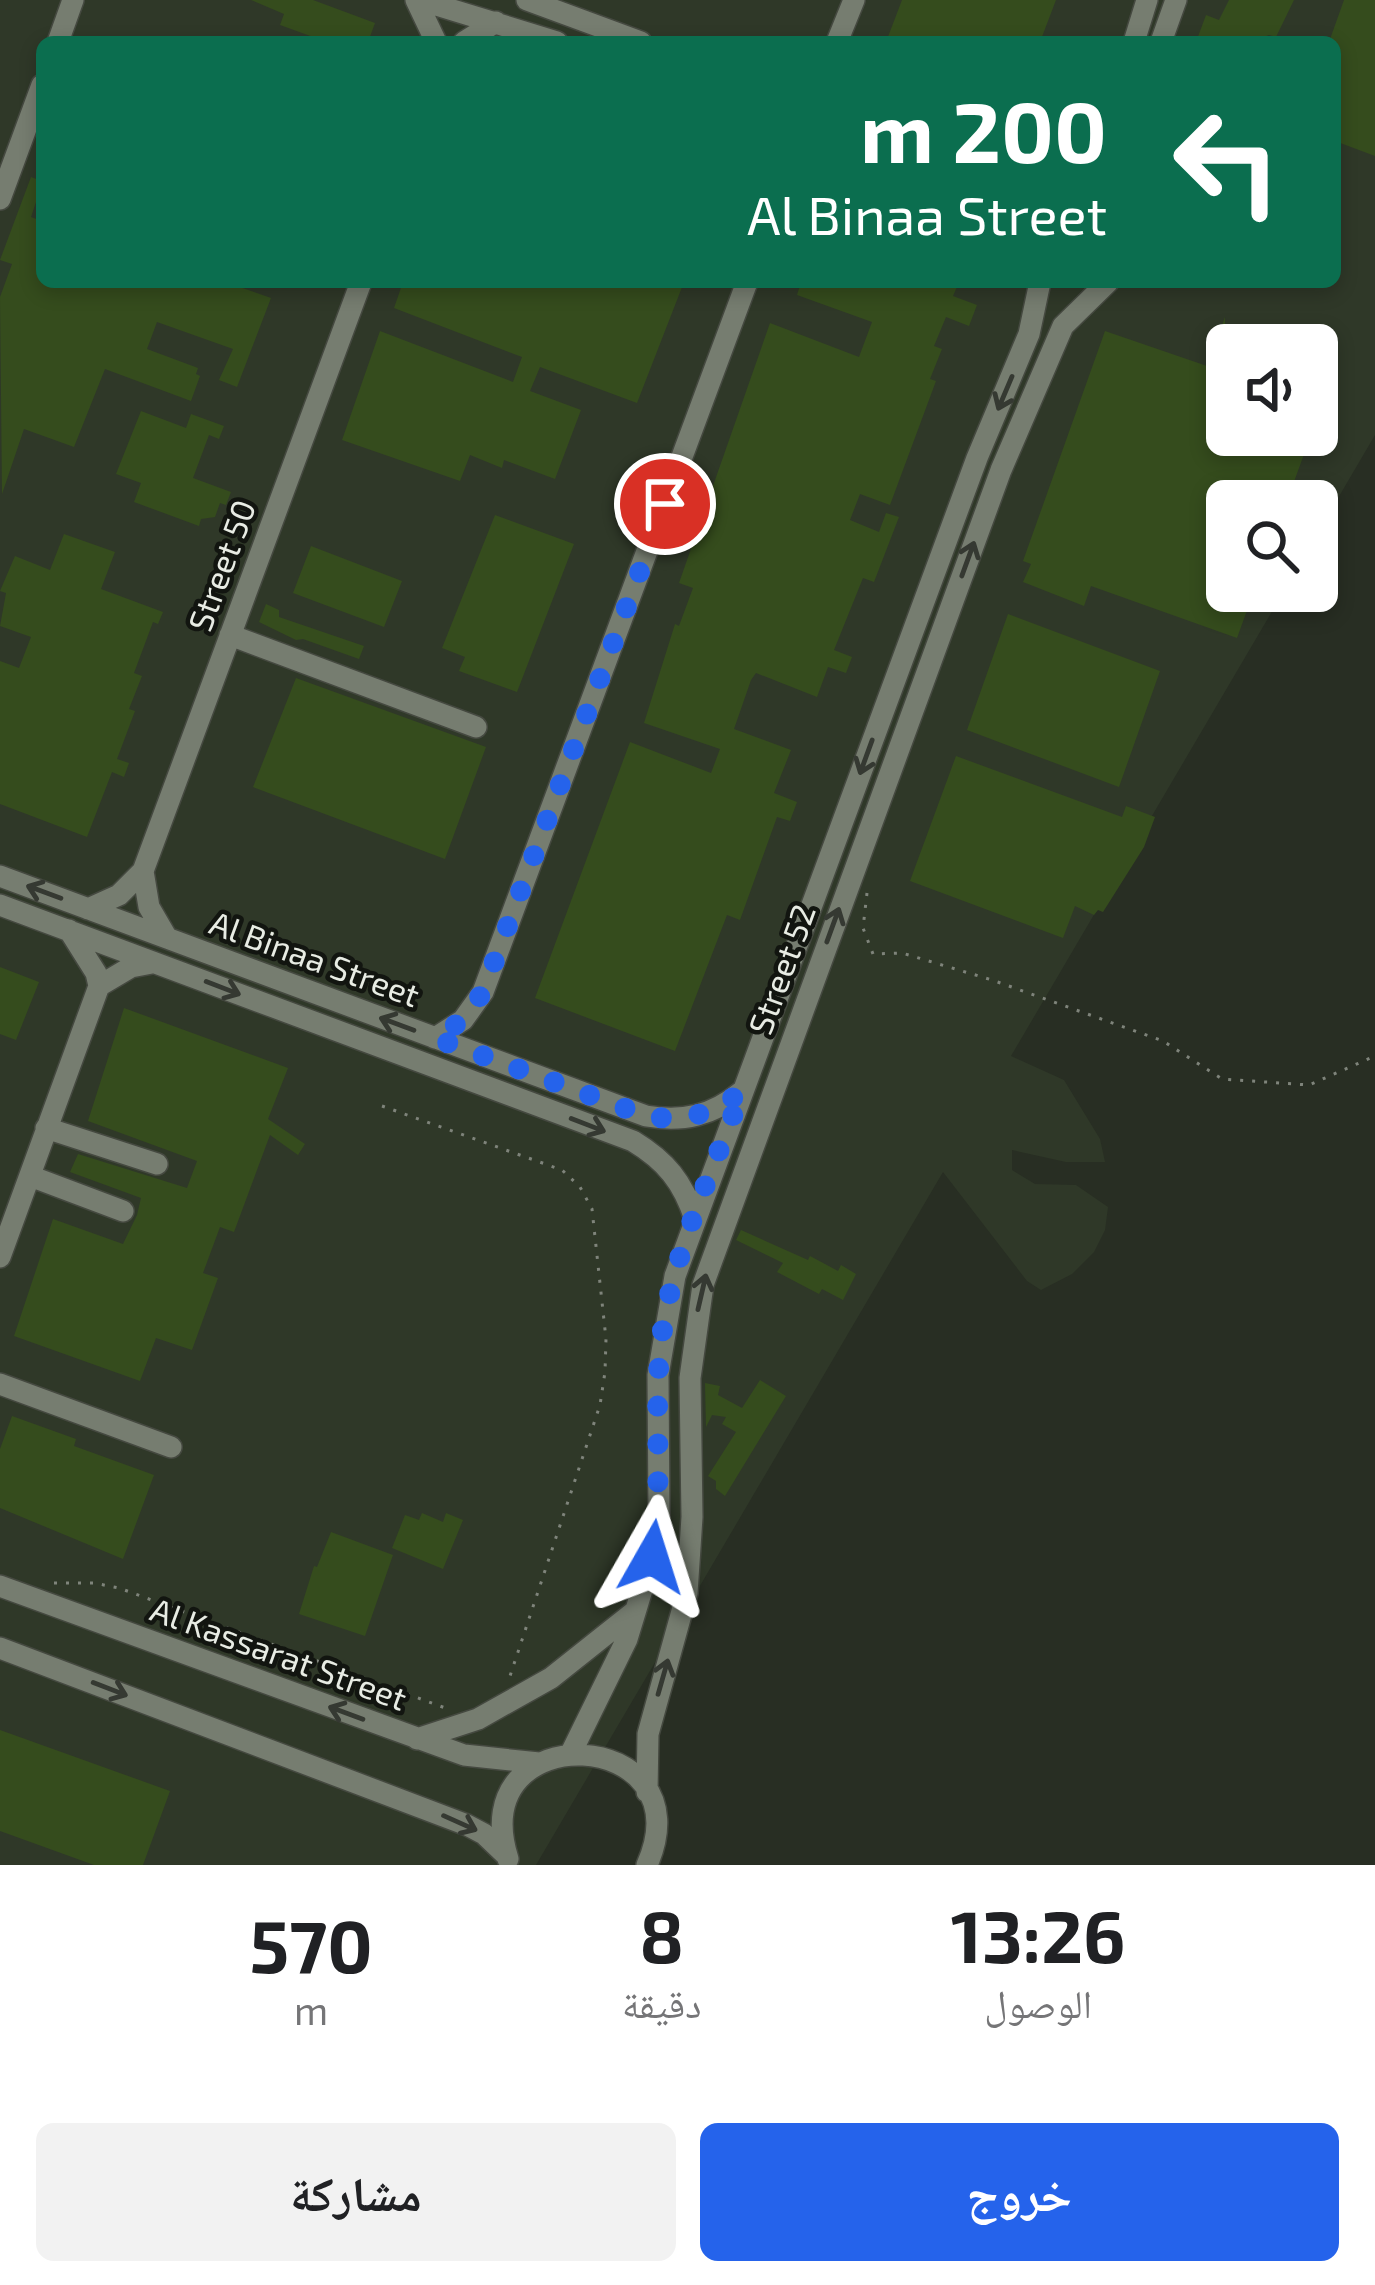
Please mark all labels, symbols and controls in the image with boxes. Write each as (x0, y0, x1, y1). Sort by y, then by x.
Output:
text: 200 m (860, 79, 1107, 180)
icon: left (1149, 84, 1305, 240)
text: Al Binaa Street (747, 181, 1107, 246)
map controls (1206, 324, 1338, 612)
button: sound (1206, 324, 1338, 456)
one-way arrow (992, 374, 1014, 410)
pin (614, 453, 716, 555)
icon: arrive (632, 471, 698, 537)
button: search (1206, 480, 1338, 612)
street label: Street 50 (179, 494, 263, 636)
one-way arrow (959, 541, 980, 578)
one-way arrow (854, 738, 875, 775)
one-way arrow (26, 880, 63, 902)
street label: Street 52 (739, 899, 823, 1039)
street label: Al Binaa Street (205, 902, 425, 1014)
one-way arrow (824, 907, 845, 944)
one-way arrow (204, 978, 241, 1000)
one-way arrow (379, 1012, 416, 1033)
one-way arrow (569, 1115, 606, 1137)
one-way arrow (692, 1273, 714, 1311)
position arrow (589, 1494, 715, 1620)
street label: Al Kassarat Street (146, 1588, 412, 1718)
one-way arrow (653, 1659, 675, 1697)
one-way arrow (90, 1680, 127, 1702)
one-way arrow (328, 1701, 365, 1722)
one-way arrow (441, 1814, 477, 1836)
text: 8 (639, 1891, 684, 1977)
text: 13:26 (951, 1891, 1126, 1977)
text: 570 (249, 1901, 373, 1987)
text: دقيقة (622, 1979, 701, 2026)
text: الوصول (984, 1979, 1092, 2026)
text: m (294, 1986, 328, 2033)
button: مشاركة (36, 2123, 676, 2261)
button: خروج (700, 2123, 1339, 2261)

